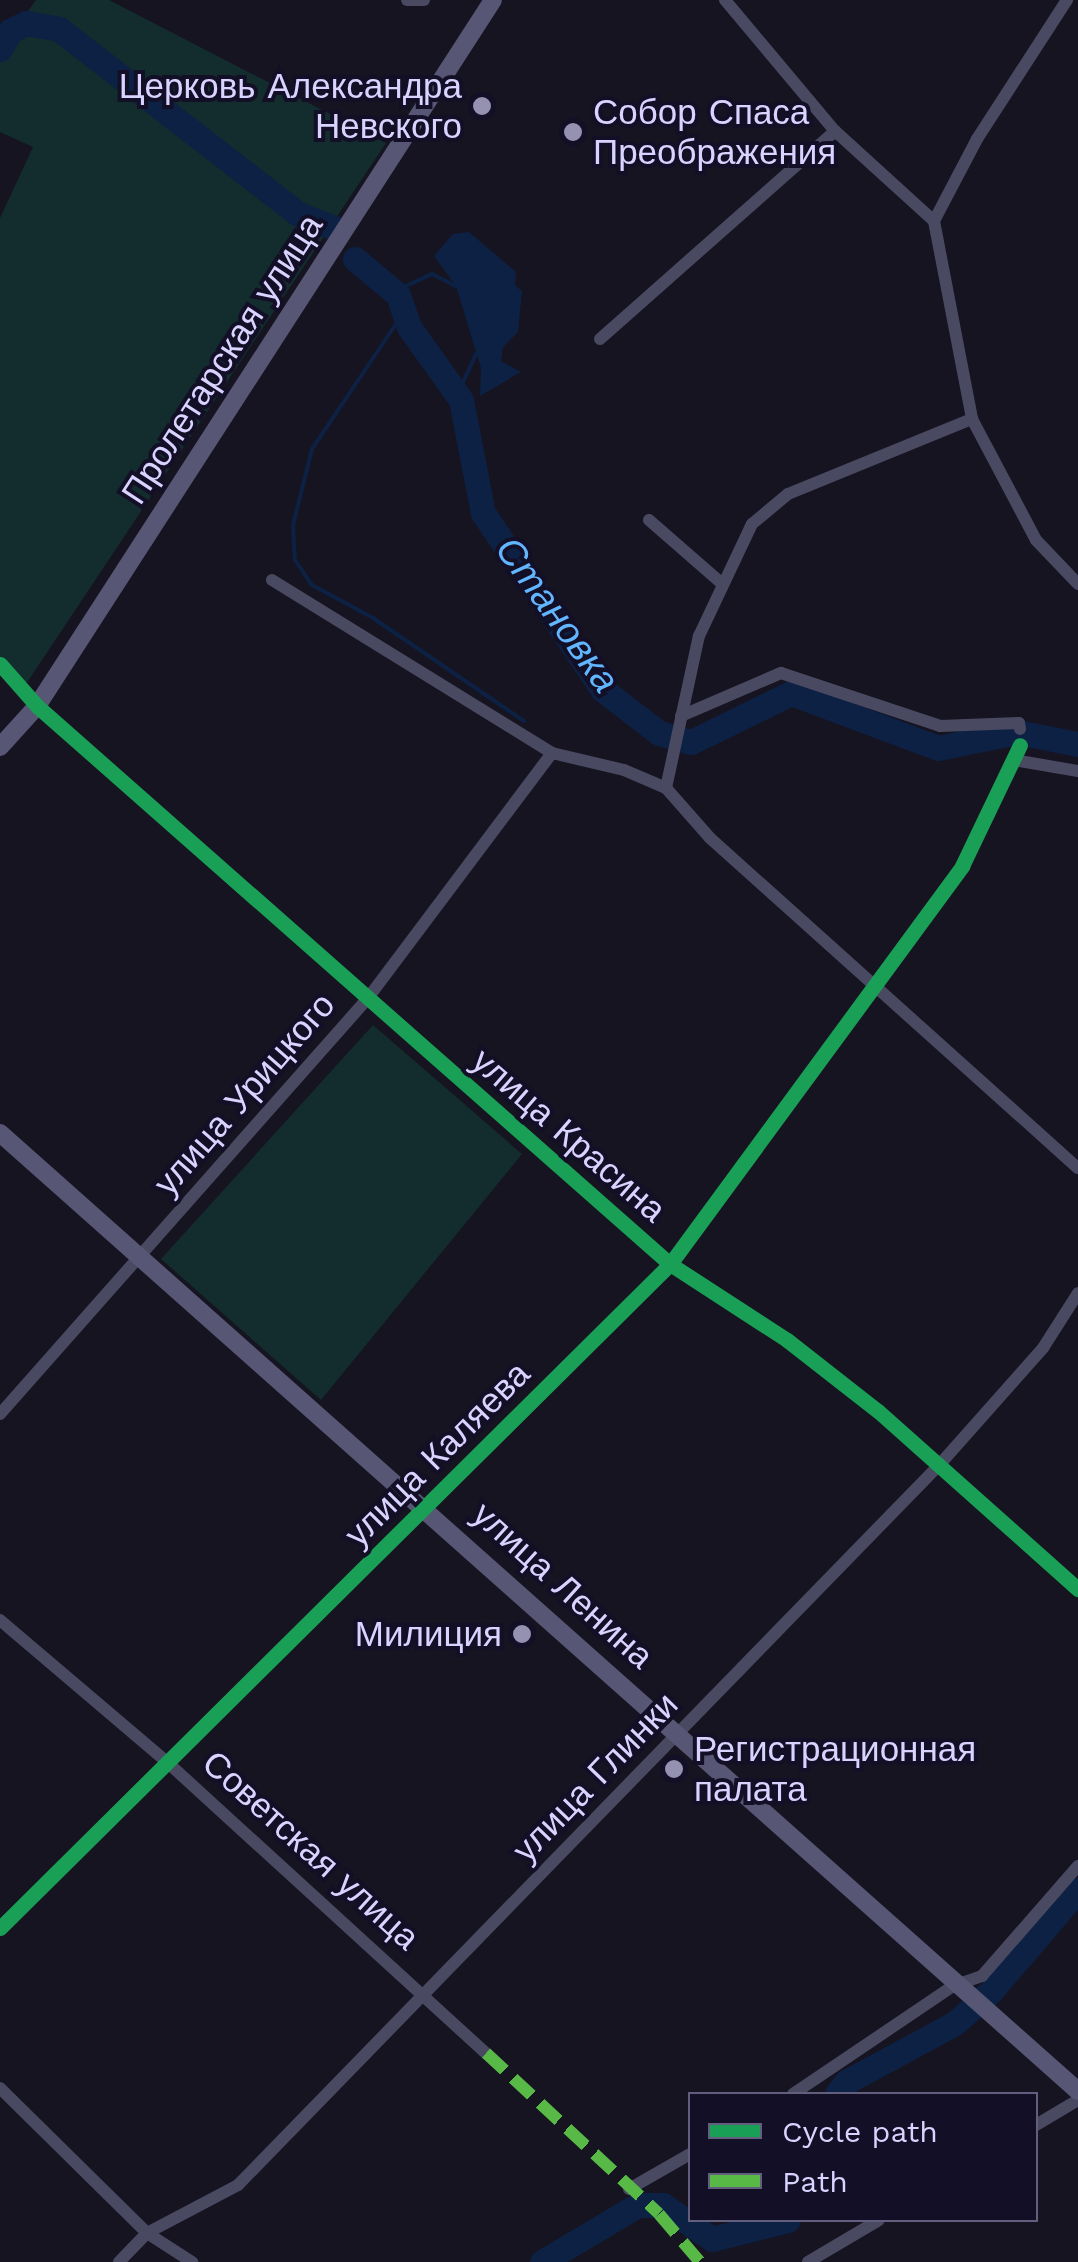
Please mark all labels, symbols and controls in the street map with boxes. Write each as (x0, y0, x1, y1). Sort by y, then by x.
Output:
place label: Церковь Александра Невского (119, 65, 462, 147)
place label: Собор Спаса Преображения (593, 91, 836, 173)
marker: Церковь Александра Невского (471, 95, 493, 117)
marker: Собор Спаса Преображения (562, 121, 584, 143)
street label: Пролетарская улица (113, 206, 331, 512)
water label: Становка (485, 528, 629, 702)
street label: улица Урицкого (145, 984, 343, 1204)
street label: улица Красина (463, 1039, 675, 1231)
street label: улица Каляева (336, 1353, 538, 1555)
street label: улица Ленина (464, 1493, 662, 1677)
place label: Милиция (355, 1613, 502, 1655)
marker: Милиция (511, 1623, 533, 1645)
street label: улица Глинки (504, 1684, 686, 1870)
place label: Регистрационная палата (694, 1728, 976, 1810)
street label: Советская улица (194, 1742, 428, 1958)
marker: Регистрационная палата (663, 1758, 685, 1780)
legend (688, 2092, 1038, 2222)
text: Cycle path (782, 2114, 938, 2149)
text: Path (782, 2164, 848, 2199)

